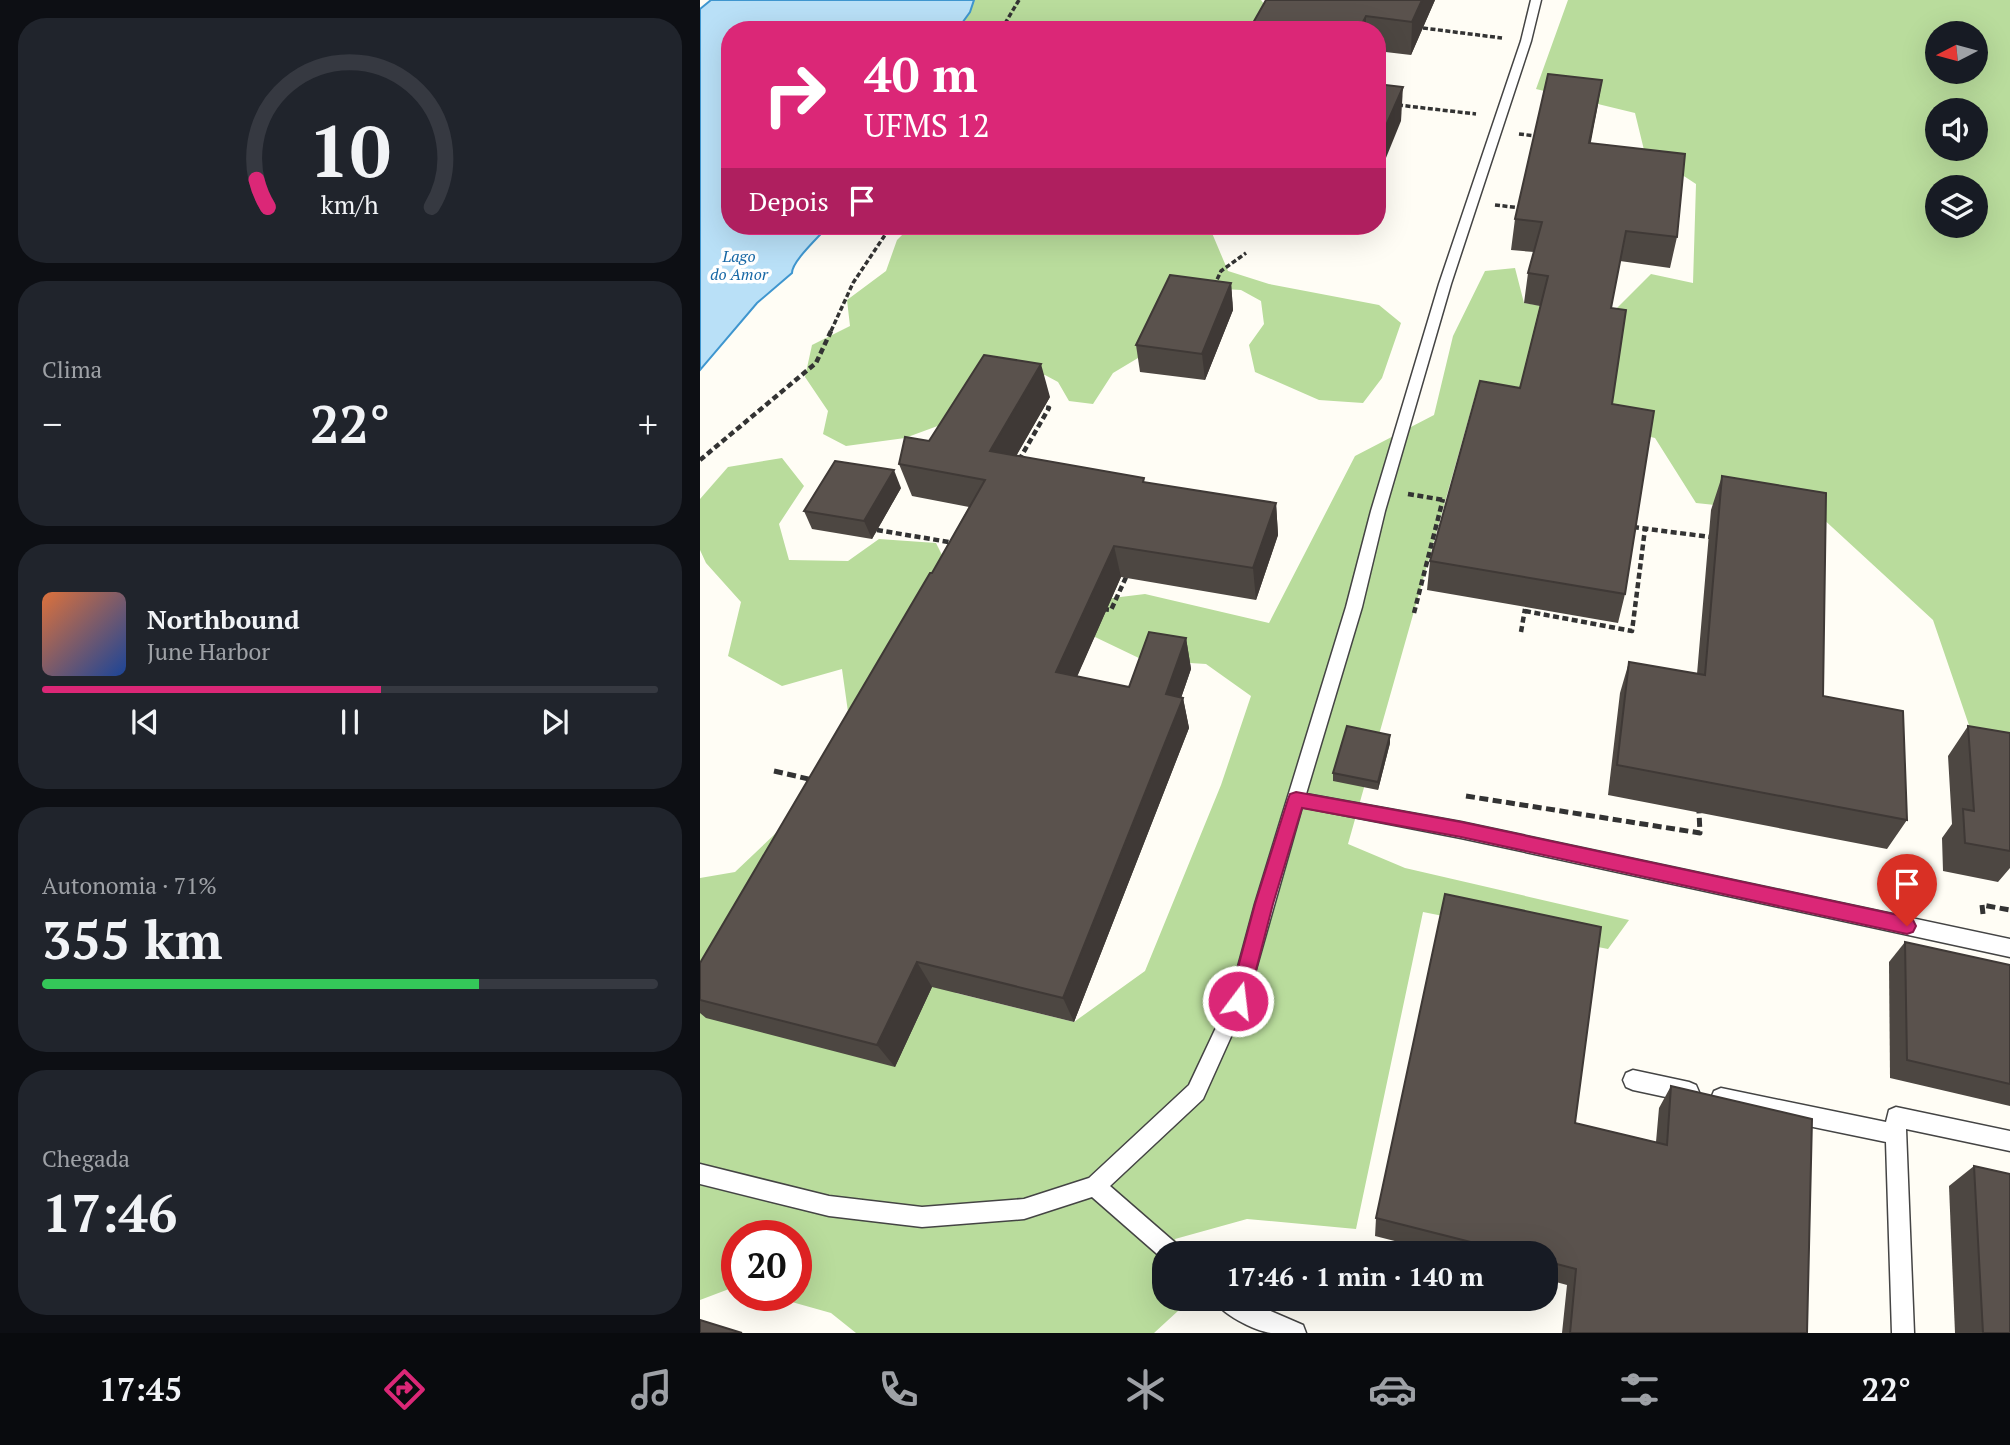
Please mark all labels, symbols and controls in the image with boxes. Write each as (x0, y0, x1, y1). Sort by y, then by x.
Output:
north arrow (1925, 21, 1988, 84)
map controls (1925, 21, 1988, 238)
text: 40 m (864, 41, 978, 106)
icon: right (749, 49, 840, 140)
button: sound (1925, 98, 1988, 161)
text: 10 (309, 101, 391, 198)
text: UFMS 12 (864, 104, 990, 146)
button: layers (1925, 175, 1988, 238)
icon: arrive (843, 182, 881, 220)
text: Depois (749, 184, 829, 218)
text: km/h (321, 187, 379, 220)
water label: Lago do Amor (710, 245, 769, 285)
text: Clima (42, 354, 102, 385)
text: 22° (310, 389, 390, 458)
text: − (42, 399, 62, 449)
text: + (638, 399, 658, 449)
text: Northbound (147, 602, 300, 636)
text: June Harbor (147, 636, 270, 667)
icon: previous (126, 703, 164, 741)
icon: pause (331, 703, 369, 741)
icon: next (536, 703, 574, 741)
pin (1877, 854, 1937, 926)
icon: arrive (1888, 865, 1926, 903)
text: Autonomia · 71% (42, 870, 217, 901)
text: 355 km (42, 905, 223, 974)
position arrow (1201, 964, 1275, 1038)
text: Chegada (42, 1143, 130, 1174)
text: 17:46 (42, 1178, 177, 1247)
speed limit sign: 20 (721, 1220, 812, 1311)
text: 17:46 · 1 min · 140 m (1226, 1259, 1484, 1293)
icon: directions (380, 1365, 429, 1414)
icon: music (627, 1365, 676, 1414)
icon: phone (874, 1365, 923, 1414)
icon: climate (1121, 1365, 1170, 1414)
icon: car (1368, 1365, 1417, 1414)
icon: filters (1615, 1365, 1664, 1414)
text: 17:45 (99, 1368, 182, 1410)
text: 22° (1862, 1368, 1911, 1410)

